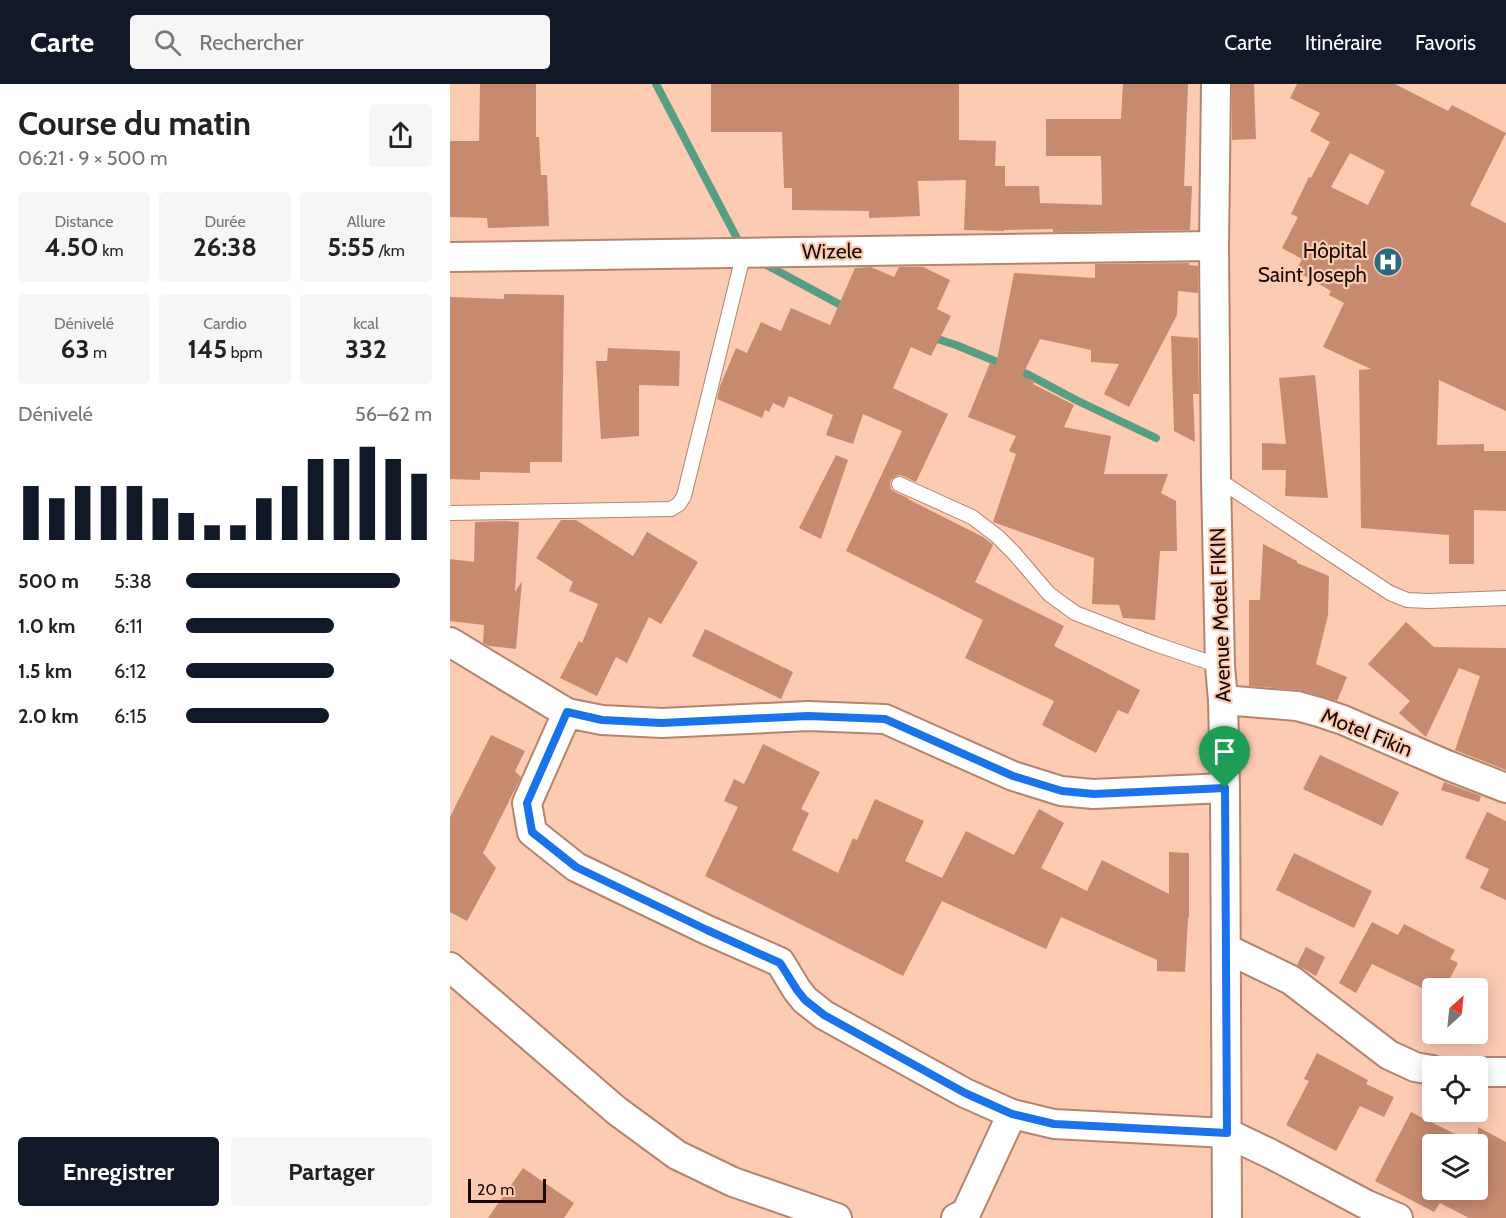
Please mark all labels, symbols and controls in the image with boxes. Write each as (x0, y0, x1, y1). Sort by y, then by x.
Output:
search box (130, 15, 550, 69)
text: Carte (30, 25, 94, 59)
icon: search (151, 26, 184, 59)
text: Rechercher (199, 29, 303, 56)
text: Carte (1224, 30, 1272, 55)
text: Itinéraire (1305, 30, 1382, 55)
text: Favoris (1415, 30, 1476, 55)
text: Course du matin (18, 103, 251, 143)
button: share (369, 104, 432, 167)
text: 06:21 · 9 × 500 m (18, 146, 168, 170)
text: Distance (55, 212, 113, 231)
text: Durée (204, 212, 246, 231)
text: Allure (347, 212, 385, 231)
text: 4.50 (44, 231, 99, 263)
text: 26:38 (193, 231, 257, 263)
text: 5:55 (327, 231, 375, 263)
street label: Wizele (802, 238, 863, 264)
place label: Hôpital Saint Joseph (1258, 238, 1367, 287)
text: km (99, 241, 124, 260)
text: /km (375, 241, 405, 260)
hospital icon: Hôpital Saint Joseph (1372, 246, 1404, 278)
text: Dénivelé (54, 314, 114, 333)
text: Cardio (203, 314, 247, 333)
text: kcal (353, 314, 379, 333)
text: 63 (61, 333, 90, 365)
text: 145 (187, 333, 227, 365)
text: 332 (345, 333, 387, 365)
text: m (90, 343, 107, 362)
text: bpm (227, 343, 263, 362)
text: Dénivelé (18, 402, 93, 426)
text: 56–62 m (355, 402, 432, 426)
street label: Avenue Motel FIKIN (1204, 527, 1236, 703)
text: 500 m (18, 569, 79, 593)
text: 5:38 (114, 569, 152, 593)
text: 1.0 km (18, 614, 75, 638)
text: 6:11 (114, 614, 143, 638)
text: 1.5 km (18, 659, 72, 683)
text: 6:12 (114, 659, 147, 683)
street label: Motel Fikin (1318, 702, 1416, 762)
text: 2.0 km (18, 704, 79, 728)
text: 6:15 (114, 704, 147, 728)
pin (1199, 726, 1250, 788)
icon: arrive (1208, 735, 1241, 768)
north arrow (1422, 978, 1488, 1044)
map controls (1422, 978, 1488, 1200)
button: locate (1422, 1056, 1488, 1122)
button: layers (1422, 1134, 1488, 1200)
button: Enregistrer (18, 1137, 219, 1206)
button: Partager (231, 1137, 432, 1206)
scale bar (468, 1176, 546, 1204)
text: 20 m (477, 1180, 514, 1199)

